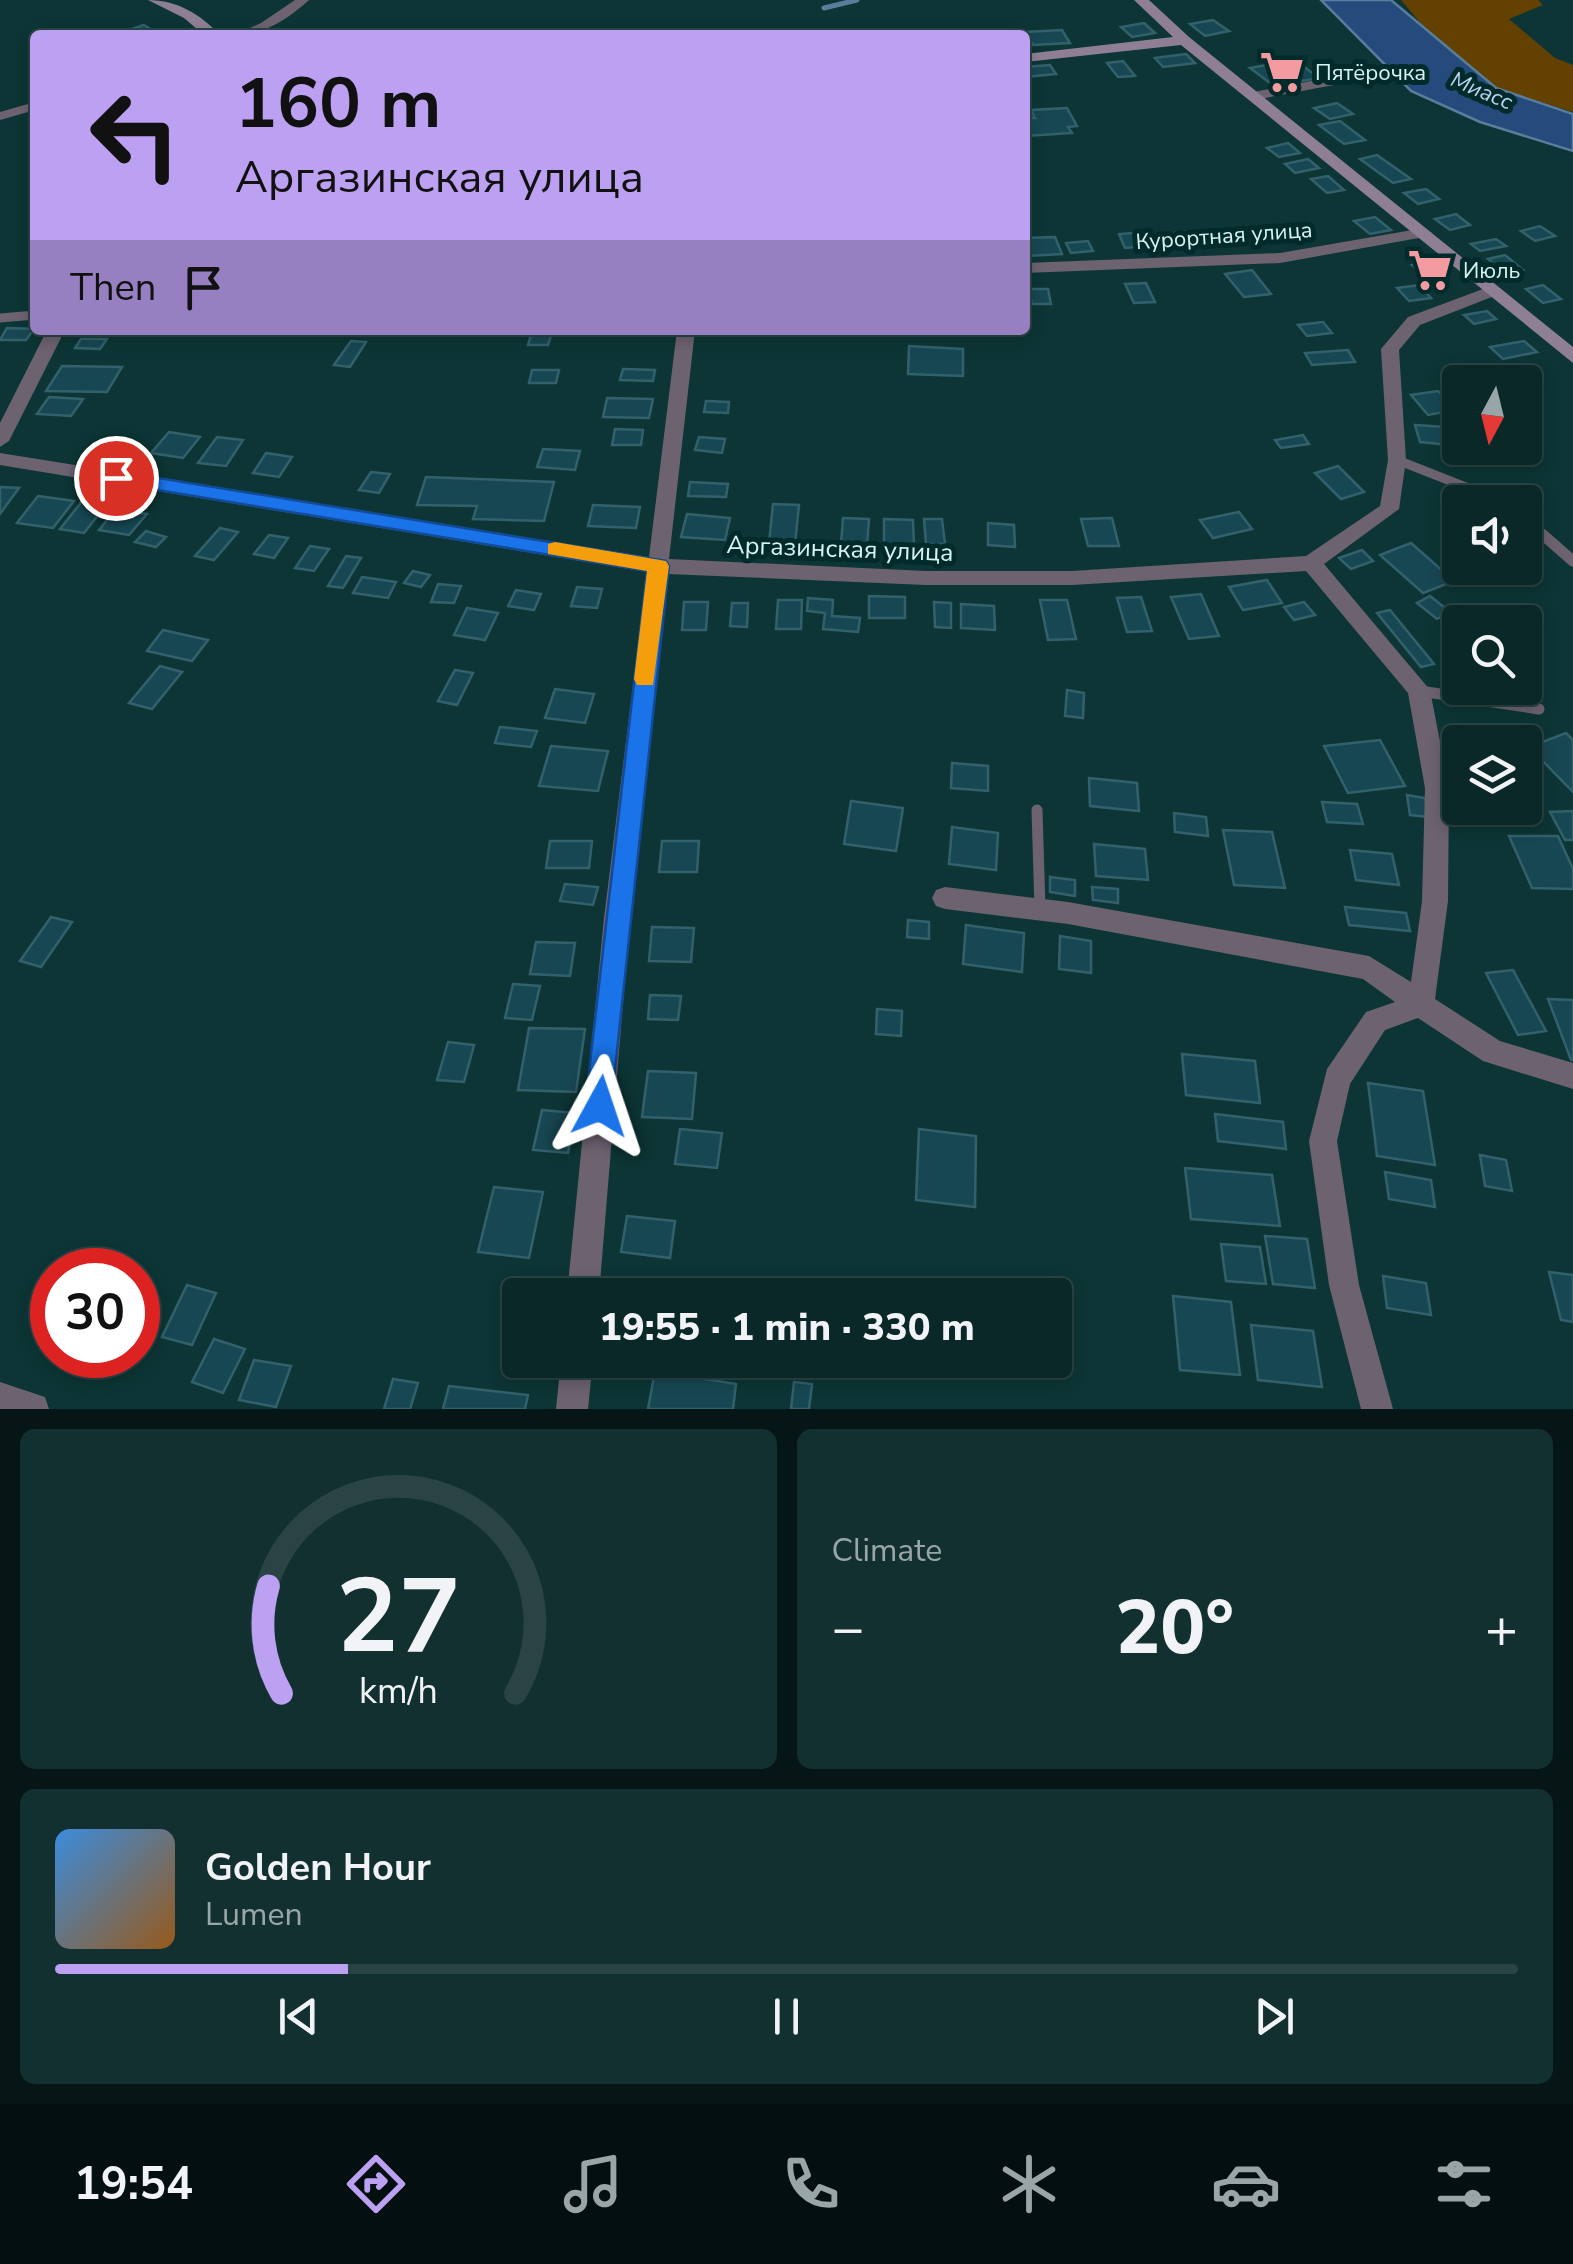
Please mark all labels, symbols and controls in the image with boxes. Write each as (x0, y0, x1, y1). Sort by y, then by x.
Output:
supermarket icon: Пятёрочка (1258, 48, 1306, 96)
text: 160 m (235, 56, 441, 152)
place label: Пятёрочка (1315, 58, 1426, 88)
water label: Миасс (1446, 65, 1518, 118)
icon: left (70, 70, 200, 200)
text: Аргазинская улица (235, 147, 644, 208)
street label: Курортная улица (1135, 215, 1313, 257)
supermarket icon: Июль (1406, 246, 1454, 294)
place label: Июль (1463, 256, 1520, 286)
icon: arrive (176, 260, 231, 315)
text: Then (70, 262, 156, 313)
north arrow (1442, 365, 1542, 465)
map controls (1442, 365, 1542, 825)
pin (74, 436, 159, 521)
icon: arrive (89, 451, 144, 506)
button: sound (1442, 485, 1542, 585)
street label: Аргазинская улица (726, 528, 954, 570)
button: search (1442, 605, 1542, 705)
button: layers (1442, 725, 1542, 825)
position arrow (548, 1054, 652, 1158)
speed limit sign: 30 (30, 1248, 160, 1378)
text: 19:55 · 1 min · 330 m (599, 1302, 975, 1353)
text: Climate (832, 1529, 942, 1572)
text: 27 (336, 1546, 461, 1688)
text: 20° (1115, 1577, 1234, 1679)
text: − (832, 1591, 865, 1666)
text: + (1485, 1591, 1518, 1666)
text: km/h (359, 1667, 438, 1716)
text: Golden Hour (205, 1842, 431, 1893)
text: Lumen (205, 1893, 303, 1936)
icon: previous (271, 1989, 326, 2044)
icon: pause (759, 1989, 814, 2044)
icon: next (1247, 1989, 1302, 2044)
icon: directions (341, 2149, 411, 2219)
icon: music (558, 2149, 628, 2219)
icon: phone (776, 2149, 846, 2219)
icon: climate (994, 2149, 1064, 2219)
icon: car (1211, 2149, 1281, 2219)
icon: filters (1429, 2149, 1499, 2219)
text: 19:54 (74, 2154, 193, 2215)

